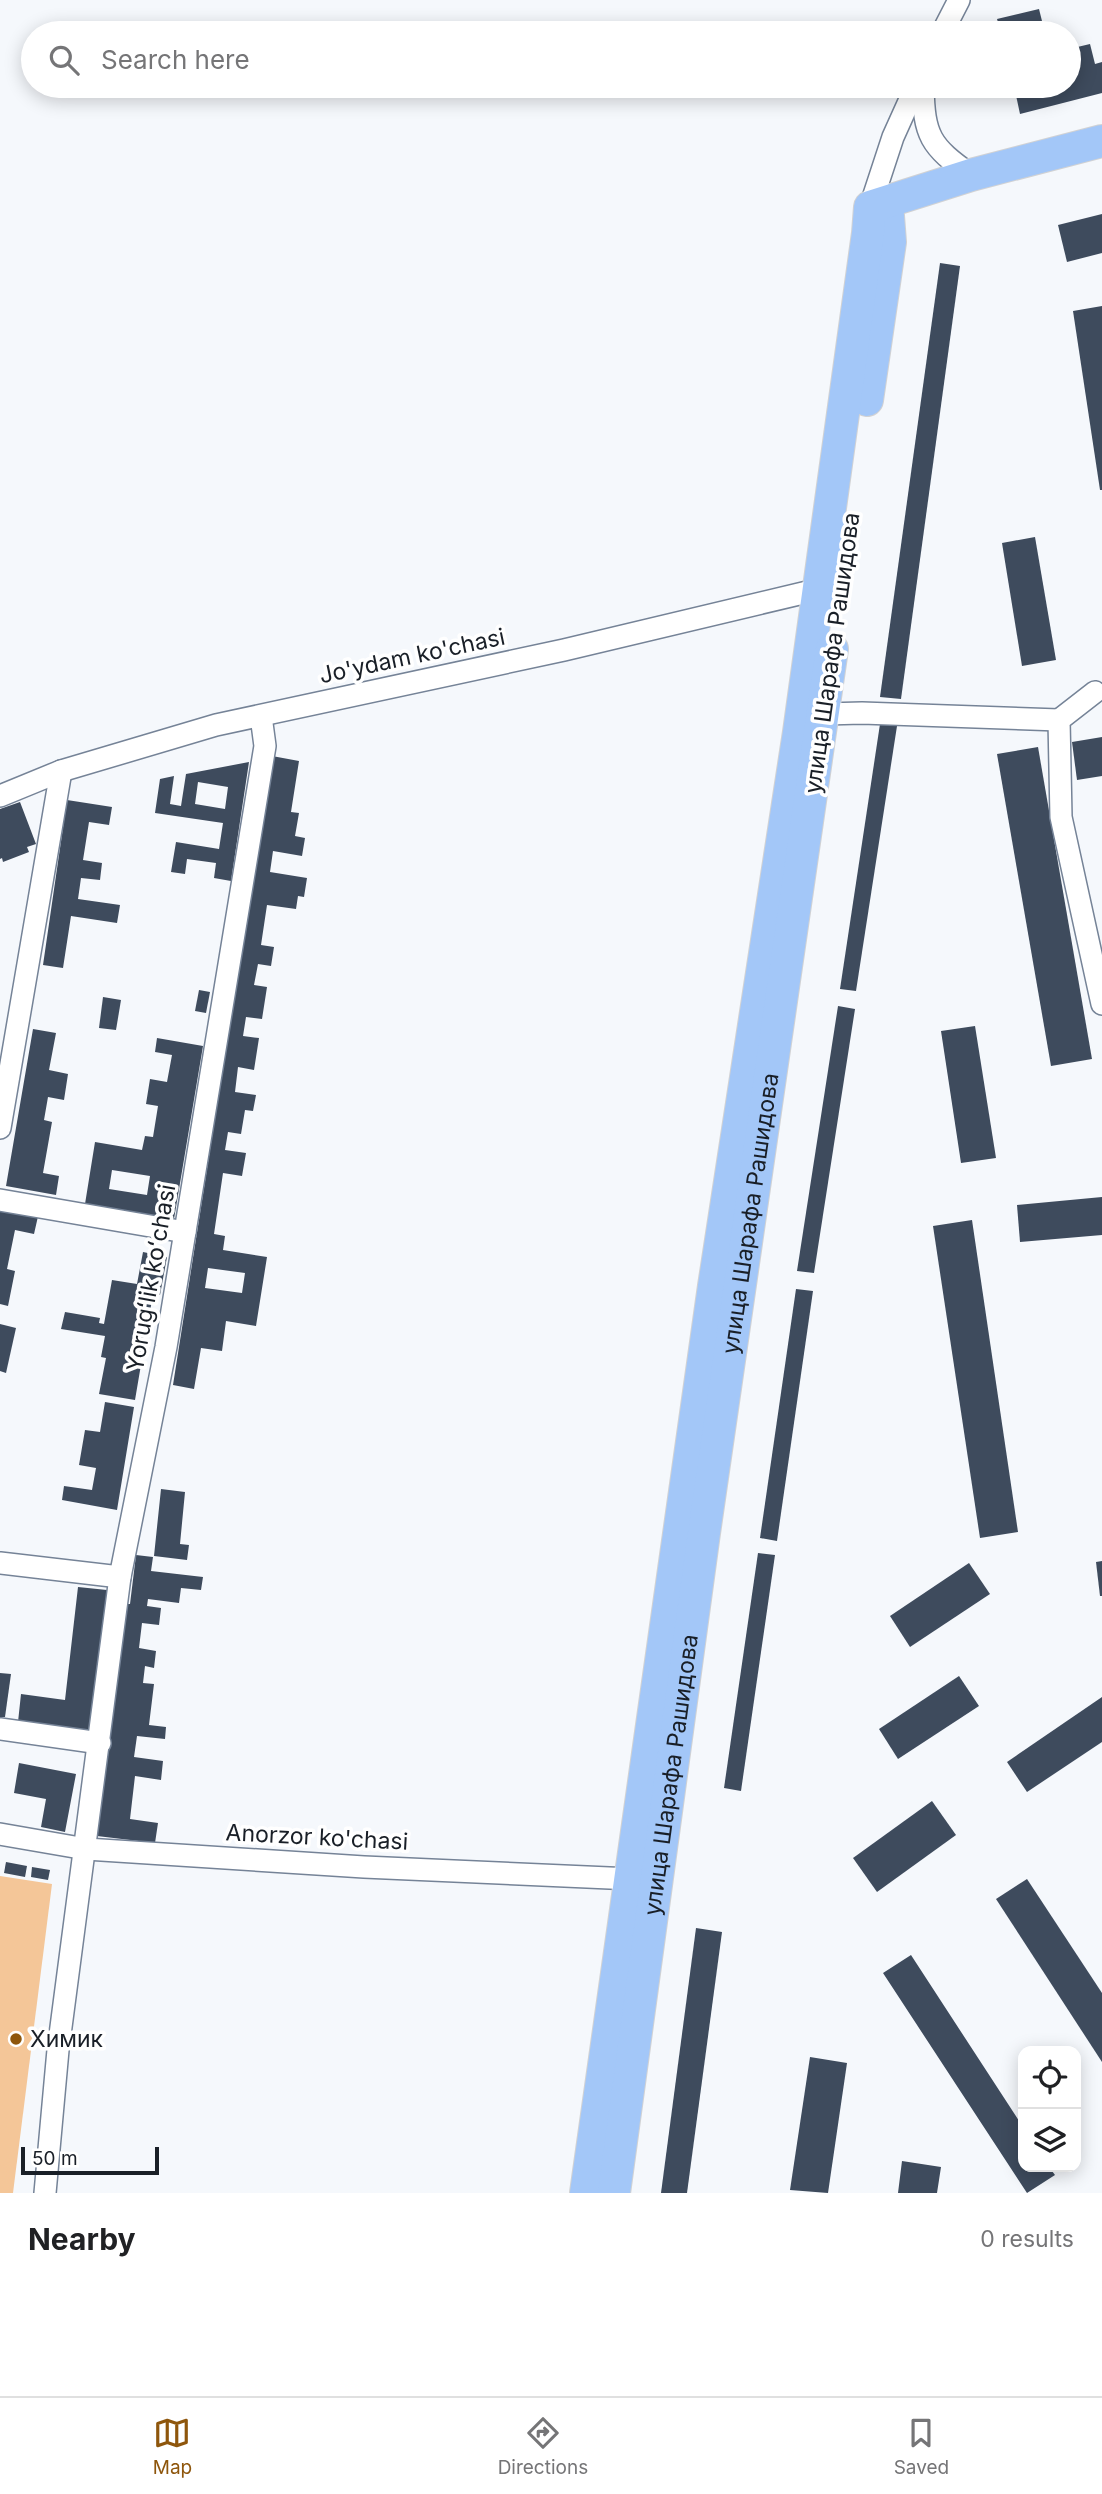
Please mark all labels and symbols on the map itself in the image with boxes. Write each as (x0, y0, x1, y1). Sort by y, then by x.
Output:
street label: улица Шарафа Рашидова (798, 511, 866, 795)
street label: Jo'ydam ko'chasi (317, 623, 507, 689)
street label: улица Шарафа Рашидова (716, 1071, 784, 1356)
street label: Yorugʻlik koʻchasi (121, 1182, 181, 1374)
street label: улица Шарафа Рашидова (638, 1632, 704, 1917)
street label: Anorzor ko'chasi (225, 1818, 409, 1856)
place label: Химик (30, 2025, 104, 2053)
marker: Химик (8, 2031, 24, 2047)
scale bar (21, 2144, 159, 2176)

